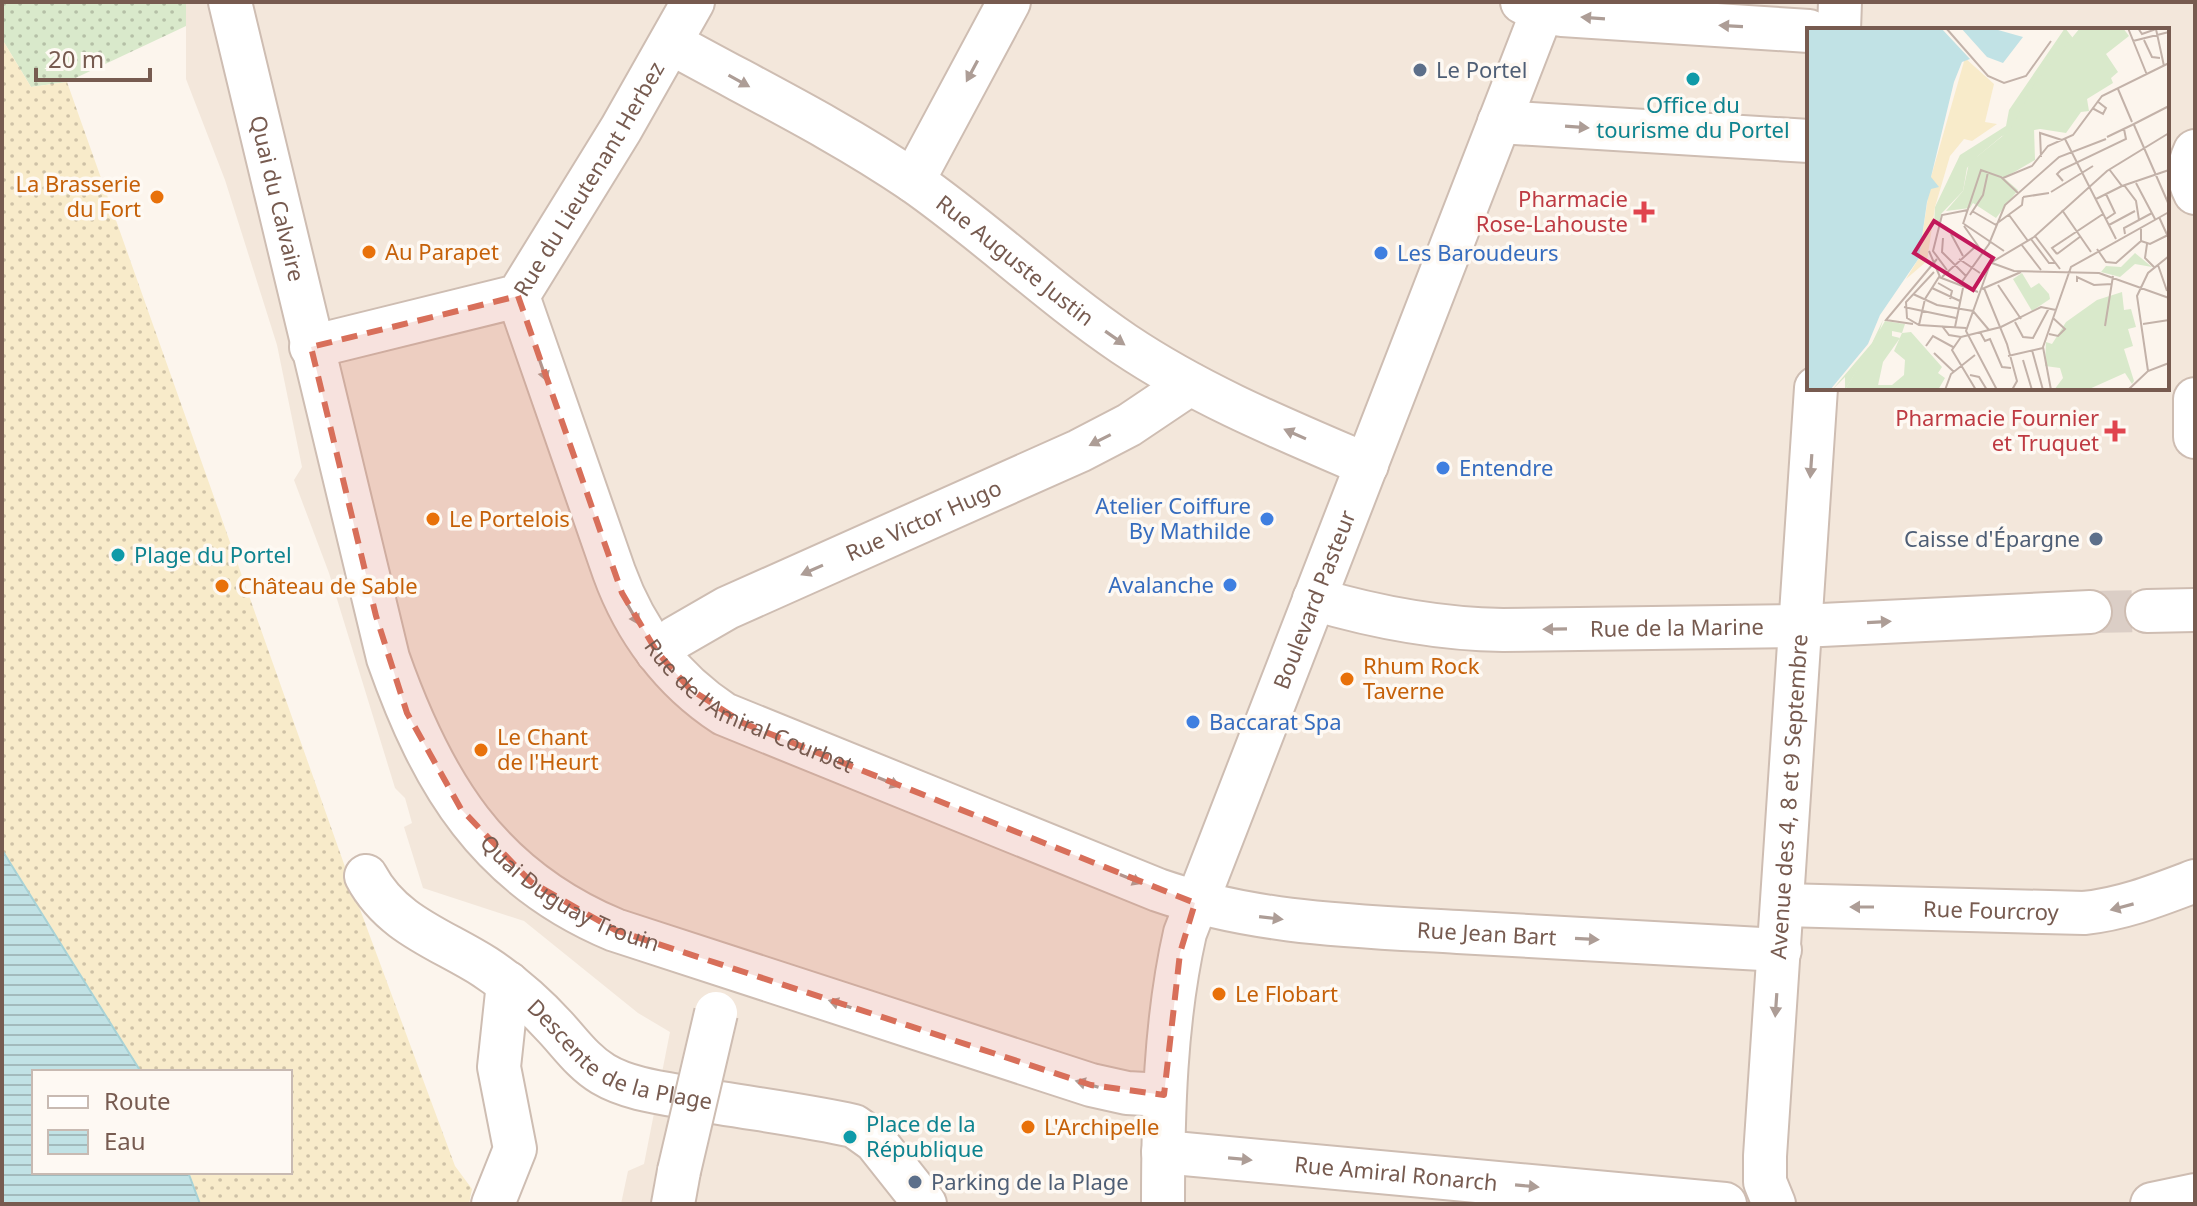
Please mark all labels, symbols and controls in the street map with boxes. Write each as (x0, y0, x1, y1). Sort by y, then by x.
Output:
one-way arrow (1580, 11, 1605, 24)
one-way arrow (1718, 19, 1743, 32)
inset map (1807, 28, 2169, 390)
scale bar (36, 32, 150, 82)
text: 20 m (48, 42, 104, 75)
place label: Le Portel (1436, 54, 1527, 84)
street label: Rue du Lieutenant Herbez (506, 56, 670, 301)
one-way arrow (966, 59, 979, 82)
marker: Le Portel (1411, 61, 1429, 79)
marker: Office du tourisme du Portel (1684, 70, 1702, 88)
one-way arrow (728, 74, 751, 88)
place label: Office du tourisme du Portel (1596, 89, 1790, 144)
street label: Quai du Calvaire (244, 112, 313, 284)
one-way arrow (1565, 121, 1590, 134)
place label: La Brasserie du Fort (15, 168, 141, 223)
place label: Pharmacie Rose-Lahouste (1476, 183, 1628, 238)
street label: Rue Auguste Justin (931, 187, 1101, 332)
marker: La Brasserie du Fort (148, 188, 166, 206)
marker: Pharmacie Rose-Lahouste (1635, 203, 1653, 221)
place label: Au Parapet (385, 236, 499, 266)
place label: Les Baroudeurs (1397, 237, 1559, 267)
marker: Au Parapet (360, 243, 378, 261)
marker: Les Baroudeurs (1372, 244, 1390, 262)
one-way arrow (1104, 330, 1125, 345)
one-way arrow (538, 358, 550, 382)
place label: Pharmacie Fournier et Truquet (1895, 402, 2099, 457)
marker: Pharmacie Fournier et Truquet (2106, 422, 2124, 440)
one-way arrow (1284, 428, 1307, 441)
one-way arrow (1088, 434, 1111, 447)
place label: Entendre (1459, 452, 1553, 482)
one-way arrow (1804, 454, 1817, 479)
marker: Entendre (1434, 459, 1452, 477)
street label: Rue Victor Hugo (840, 472, 1006, 567)
place label: Atelier Coiffure By Mathilde (1095, 490, 1251, 545)
place label: Le Portelois (449, 503, 570, 533)
street label: Boulevard Pasteur (1265, 505, 1362, 693)
marker: Le Portelois (424, 510, 442, 528)
marker: Atelier Coiffure By Mathilde (1258, 510, 1276, 528)
place label: Caisse d'Épargne (1904, 523, 2080, 553)
marker: Caisse d'Épargne (2087, 530, 2105, 548)
place label: Plage du Portel (134, 539, 292, 569)
marker: Plage du Portel (109, 546, 127, 564)
one-way arrow (800, 563, 823, 577)
place label: Avalanche (1108, 569, 1214, 599)
place label: Château de Sable (238, 570, 418, 600)
marker: Avalanche (1221, 576, 1239, 594)
marker: Château de Sable (213, 577, 231, 595)
one-way arrow (626, 603, 640, 625)
street label: Rue de la Marine (1590, 610, 1764, 643)
one-way arrow (1867, 616, 1892, 629)
one-way arrow (1542, 623, 1567, 635)
street label: Rue de l'Amiral Courbet (638, 632, 858, 779)
street label: Avenue des 4, 8 et 9 Septembre (1762, 633, 1814, 960)
place label: Rhum Rock Taverne (1363, 650, 1480, 705)
marker: Rhum Rock Taverne (1338, 670, 1356, 688)
place label: Baccarat Spa (1209, 706, 1342, 736)
marker: Baccarat Spa (1184, 713, 1202, 731)
place label: Le Chant de l'Heurt (497, 721, 599, 776)
marker: Le Chant de l'Heurt (472, 741, 490, 759)
one-way arrow (877, 776, 901, 789)
street label: Quai Duguay Trouin (474, 828, 664, 958)
one-way arrow (1119, 873, 1143, 886)
street label: Rue Fourcroy (1923, 893, 2060, 926)
one-way arrow (1849, 901, 1874, 913)
one-way arrow (2109, 901, 2134, 913)
one-way arrow (1259, 912, 1284, 925)
street label: Rue Jean Bart (1416, 914, 1557, 951)
one-way arrow (1575, 933, 1600, 946)
place label: Le Flobart (1235, 978, 1338, 1008)
marker: Le Flobart (1210, 985, 1228, 1003)
street label: Descente de la Plage (522, 991, 715, 1116)
one-way arrow (1769, 993, 1782, 1018)
one-way arrow (827, 997, 851, 1009)
legend (32, 1070, 292, 1174)
one-way arrow (1075, 1077, 1100, 1089)
text: Route (104, 1084, 170, 1117)
place label: Place de la République (866, 1108, 984, 1163)
place label: L'Archipelle (1044, 1111, 1159, 1141)
marker: L'Archipelle (1019, 1118, 1037, 1136)
text: Eau (104, 1124, 146, 1157)
marker: Place de la République (841, 1128, 859, 1146)
street label: Rue Amiral Ronarch (1293, 1148, 1499, 1197)
one-way arrow (1228, 1152, 1253, 1165)
place label: Parking de la Plage (931, 1166, 1129, 1196)
marker: Parking de la Plage (906, 1173, 924, 1191)
one-way arrow (1515, 1179, 1540, 1192)

